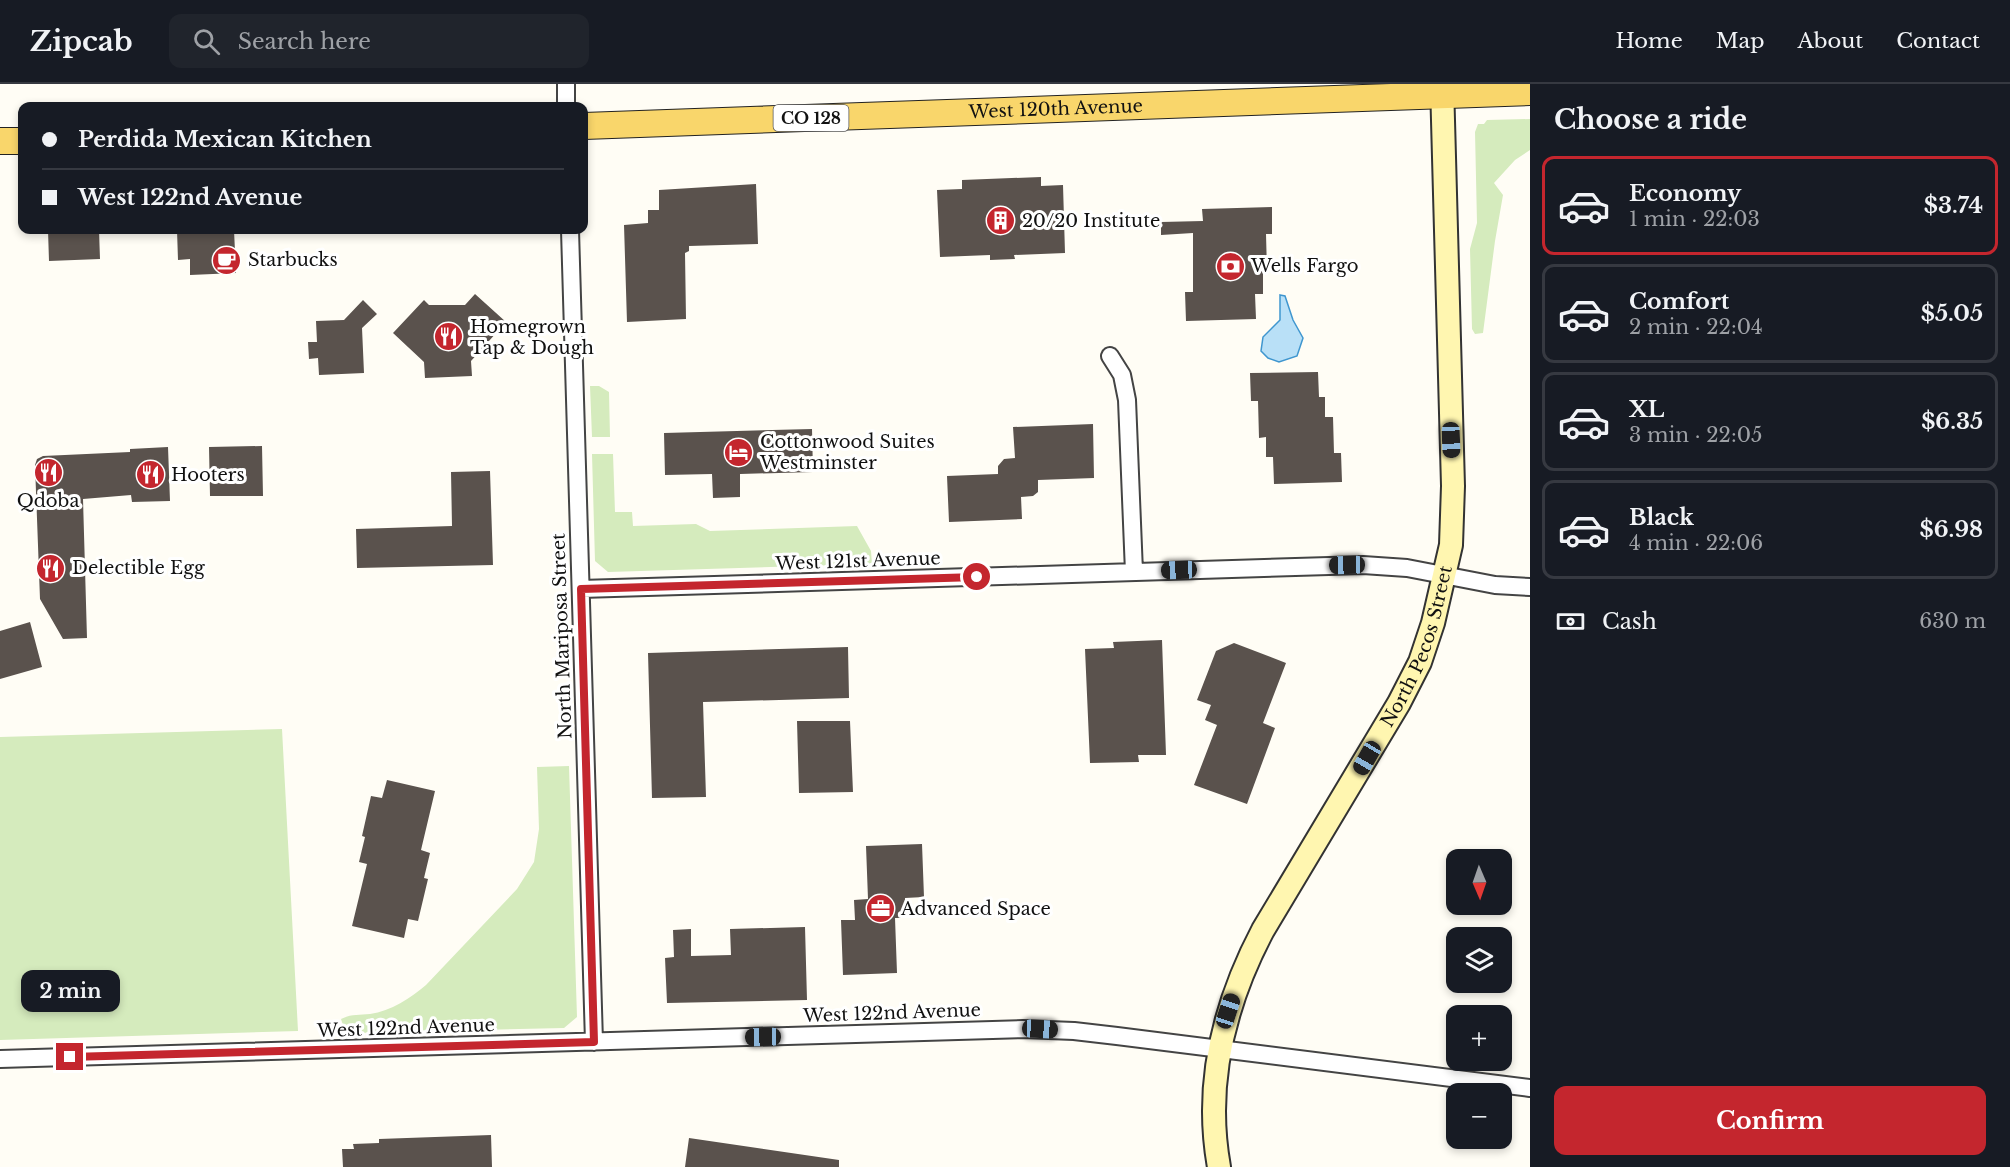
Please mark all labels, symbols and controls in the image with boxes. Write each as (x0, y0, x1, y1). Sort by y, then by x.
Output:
search box (169, 14, 589, 68)
text: Zipcab (30, 24, 133, 59)
icon: search (190, 25, 223, 58)
text: Search here (238, 28, 371, 55)
text: Home (1616, 28, 1683, 54)
text: Map (1716, 28, 1764, 54)
text: About (1797, 28, 1863, 54)
text: Contact (1896, 28, 1980, 54)
street label: West 120th Avenue (967, 95, 1143, 123)
text: Choose a ride (1554, 103, 1747, 136)
road number: CO 128 (774, 105, 848, 131)
text: Perdida Mexican Kitchen (78, 126, 372, 153)
icon: car (1557, 179, 1611, 233)
text: Economy (1629, 180, 1741, 207)
text: West 122nd Avenue (78, 184, 302, 211)
text: $3.74 (1924, 192, 1983, 219)
building icon: 20/20 Institute (985, 205, 1017, 237)
text: 1 min · 22:03 (1629, 207, 1760, 231)
place label: 20/20 Institute (1022, 210, 1160, 232)
cafe icon: Starbucks (211, 244, 243, 276)
place label: Starbucks (248, 249, 338, 271)
bank icon: Wells Fargo (1214, 250, 1246, 282)
place label: Wells Fargo (1250, 255, 1359, 277)
icon: car (1557, 287, 1611, 341)
text: Comfort (1629, 288, 1729, 315)
text: $5.05 (1921, 300, 1983, 327)
text: 2 min · 22:04 (1629, 315, 1763, 339)
place label: Homegrown Tap & Dough (470, 316, 594, 359)
restaurant icon: Homegrown Tap & Dough (433, 321, 465, 353)
icon: car (1557, 395, 1611, 449)
text: XL (1629, 396, 1664, 423)
text: $6.35 (1921, 408, 1983, 435)
car (1441, 422, 1461, 458)
text: 3 min · 22:05 (1629, 423, 1762, 447)
place label: Cottonwood Suites Westminster (759, 431, 935, 474)
hotel icon: Cottonwood Suites Westminster (723, 436, 755, 468)
restaurant icon: Qdoba (32, 456, 64, 488)
restaurant icon: Hooters (134, 459, 166, 491)
place label: Hooters (171, 464, 245, 486)
place label: Qdoba (17, 490, 79, 512)
icon: car (1557, 503, 1611, 557)
text: Black (1629, 504, 1694, 531)
text: $6.98 (1919, 516, 1983, 543)
text: 4 min · 22:06 (1629, 531, 1763, 555)
street label: North Mariposa Street (547, 533, 577, 739)
street label: West 121st Avenue (774, 547, 941, 575)
restaurant icon: Delectible Egg (35, 552, 67, 584)
car (1329, 556, 1365, 574)
place label: Delectible Egg (72, 557, 205, 579)
car (1161, 560, 1197, 580)
route start (963, 563, 990, 590)
street label: North Pecos Street (1376, 563, 1457, 731)
icon: cash (1554, 605, 1587, 638)
text: Cash (1602, 608, 1657, 635)
text: 630 m (1919, 609, 1986, 633)
car (1350, 738, 1384, 778)
north arrow (1446, 849, 1512, 915)
map controls (1446, 849, 1512, 1149)
office icon: Advanced Space (864, 893, 896, 925)
place label: Advanced Space (900, 898, 1051, 920)
button: layers (1446, 927, 1512, 993)
callout: 2 min (20, 970, 119, 1012)
text: 2 min (39, 979, 102, 1003)
car (1214, 991, 1242, 1031)
street label: West 122nd Avenue (802, 999, 981, 1027)
button: + (1446, 1005, 1512, 1071)
street label: West 122nd Avenue (316, 1014, 495, 1042)
car (1022, 1019, 1058, 1039)
car (745, 1028, 781, 1046)
route end (56, 1043, 83, 1070)
button: − (1446, 1083, 1512, 1149)
button: Confirm (1554, 1086, 1986, 1155)

